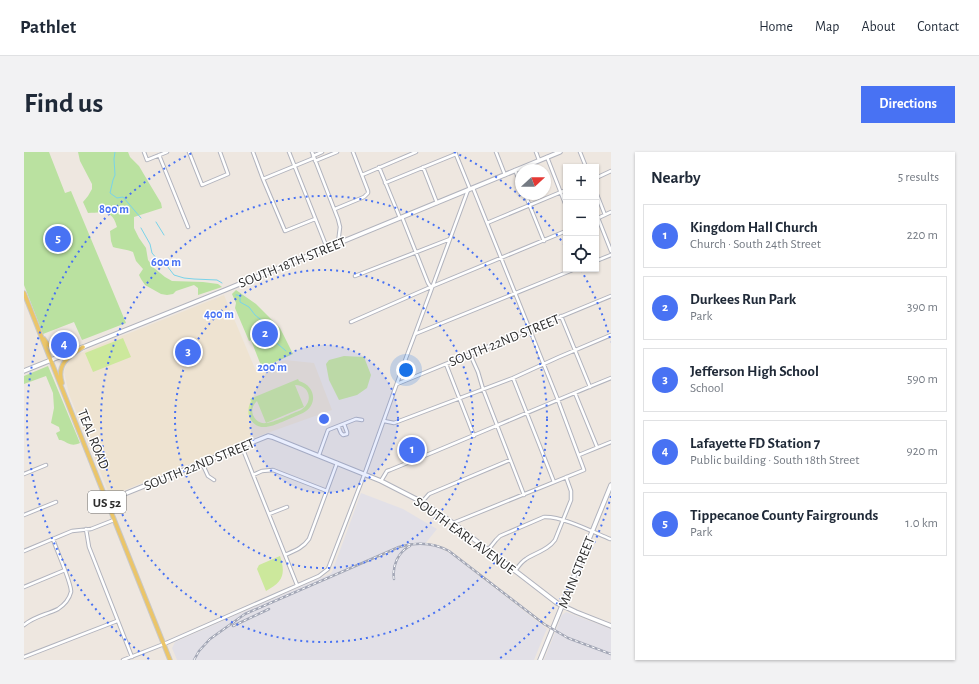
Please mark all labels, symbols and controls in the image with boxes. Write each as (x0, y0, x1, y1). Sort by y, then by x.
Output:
text: Pathlet (20, 18, 76, 37)
text: Home (759, 20, 793, 34)
text: Map (815, 20, 839, 34)
text: About (861, 20, 895, 34)
text: Contact (917, 20, 959, 34)
button: Directions (861, 86, 955, 123)
text: Find us (24, 90, 103, 118)
north arrow (515, 164, 551, 200)
map controls (563, 164, 599, 272)
button: + (563, 164, 599, 200)
text: Nearby (651, 169, 701, 186)
text: 5 results (898, 171, 939, 184)
button: − (563, 200, 599, 236)
text: 800 m (99, 203, 129, 215)
text: Kingdom Hall Church (690, 220, 818, 235)
pin: 5 (45, 224, 71, 254)
text: 1 (663, 229, 667, 242)
text: 220 m (907, 229, 938, 242)
street label: SOUTH 18TH STREET (237, 235, 348, 291)
button: locate (563, 236, 599, 272)
text: Church · South 24th Street (690, 238, 821, 251)
text: 600 m (151, 256, 181, 268)
text: Durkees Run Park (690, 292, 796, 307)
text: 2 (662, 301, 668, 314)
text: 390 m (907, 301, 938, 314)
text: 400 m (204, 308, 234, 320)
text: Park (690, 310, 712, 323)
street label: SOUTH 22ND STREET (447, 312, 562, 370)
pin: 2 (252, 319, 278, 349)
pin: 4 (51, 330, 77, 360)
pin: 3 (175, 337, 201, 367)
your location (396, 360, 416, 380)
text: 200 m (257, 361, 287, 373)
text: Jefferson High School (690, 364, 819, 379)
text: 3 (662, 373, 668, 386)
text: 590 m (907, 373, 938, 386)
text: School (690, 382, 724, 395)
street label: TEAL ROAD (75, 407, 111, 471)
centre of rings (317, 412, 331, 426)
pin: 1 (399, 435, 425, 465)
street label: SOUTH 22ND STREET (142, 436, 257, 494)
text: Lafayette FD Station 7 (690, 436, 820, 451)
text: 4 (662, 445, 668, 458)
text: 920 m (907, 445, 938, 458)
text: Public building · South 18th Street (690, 454, 859, 467)
road number: US 52 (88, 491, 126, 513)
street label: SOUTH EARL AVENUE (411, 495, 518, 577)
text: Tippecanoe County Fairgrounds (690, 508, 878, 523)
text: 5 (662, 517, 668, 530)
text: 1.0 km (905, 517, 938, 530)
text: Park (690, 526, 712, 539)
street label: MAIN STREET (556, 534, 598, 610)

